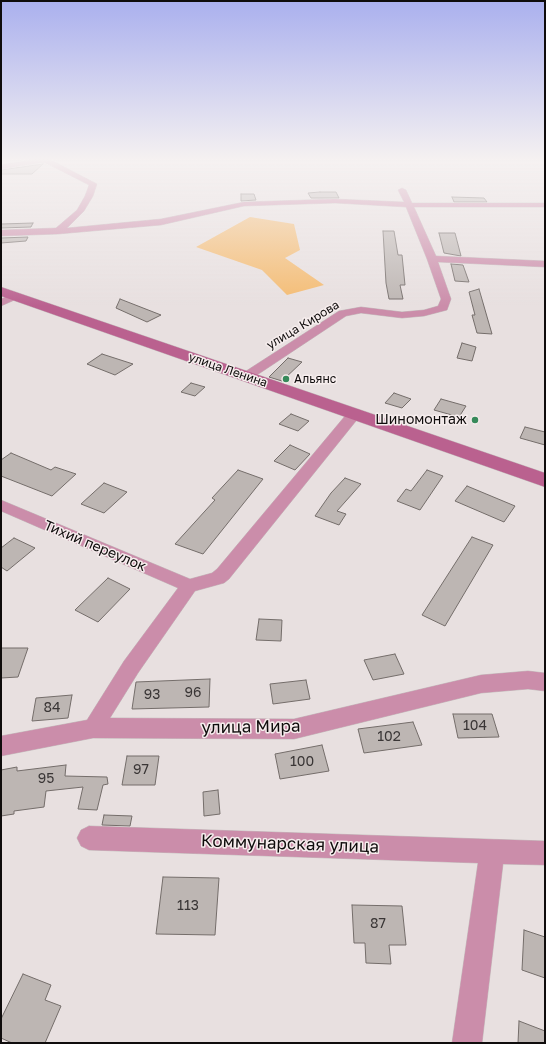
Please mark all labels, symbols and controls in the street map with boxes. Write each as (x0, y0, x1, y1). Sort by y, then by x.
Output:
street label: улица Кирова (264, 298, 342, 352)
street label: улица Ленина (187, 350, 269, 390)
place label: Альянс (294, 372, 336, 386)
marker: Альянс (281, 374, 291, 384)
place label: Шиномонтаж (375, 412, 467, 428)
marker: Шиномонтаж (470, 415, 480, 425)
street label: Тихий переулок (41, 517, 149, 575)
house number: 96 (185, 685, 201, 701)
house number: 93 (144, 687, 160, 703)
house number: 84 (43, 700, 61, 716)
street label: улица Мира (201, 716, 301, 738)
house number: 104 (463, 718, 487, 734)
house number: 102 (377, 729, 401, 745)
house number: 100 (290, 754, 314, 770)
house number: 97 (133, 762, 149, 778)
house number: 95 (38, 771, 54, 787)
street label: Коммунарская улица (200, 831, 380, 857)
house number: 113 (177, 898, 199, 914)
house number: 87 (370, 916, 386, 932)

